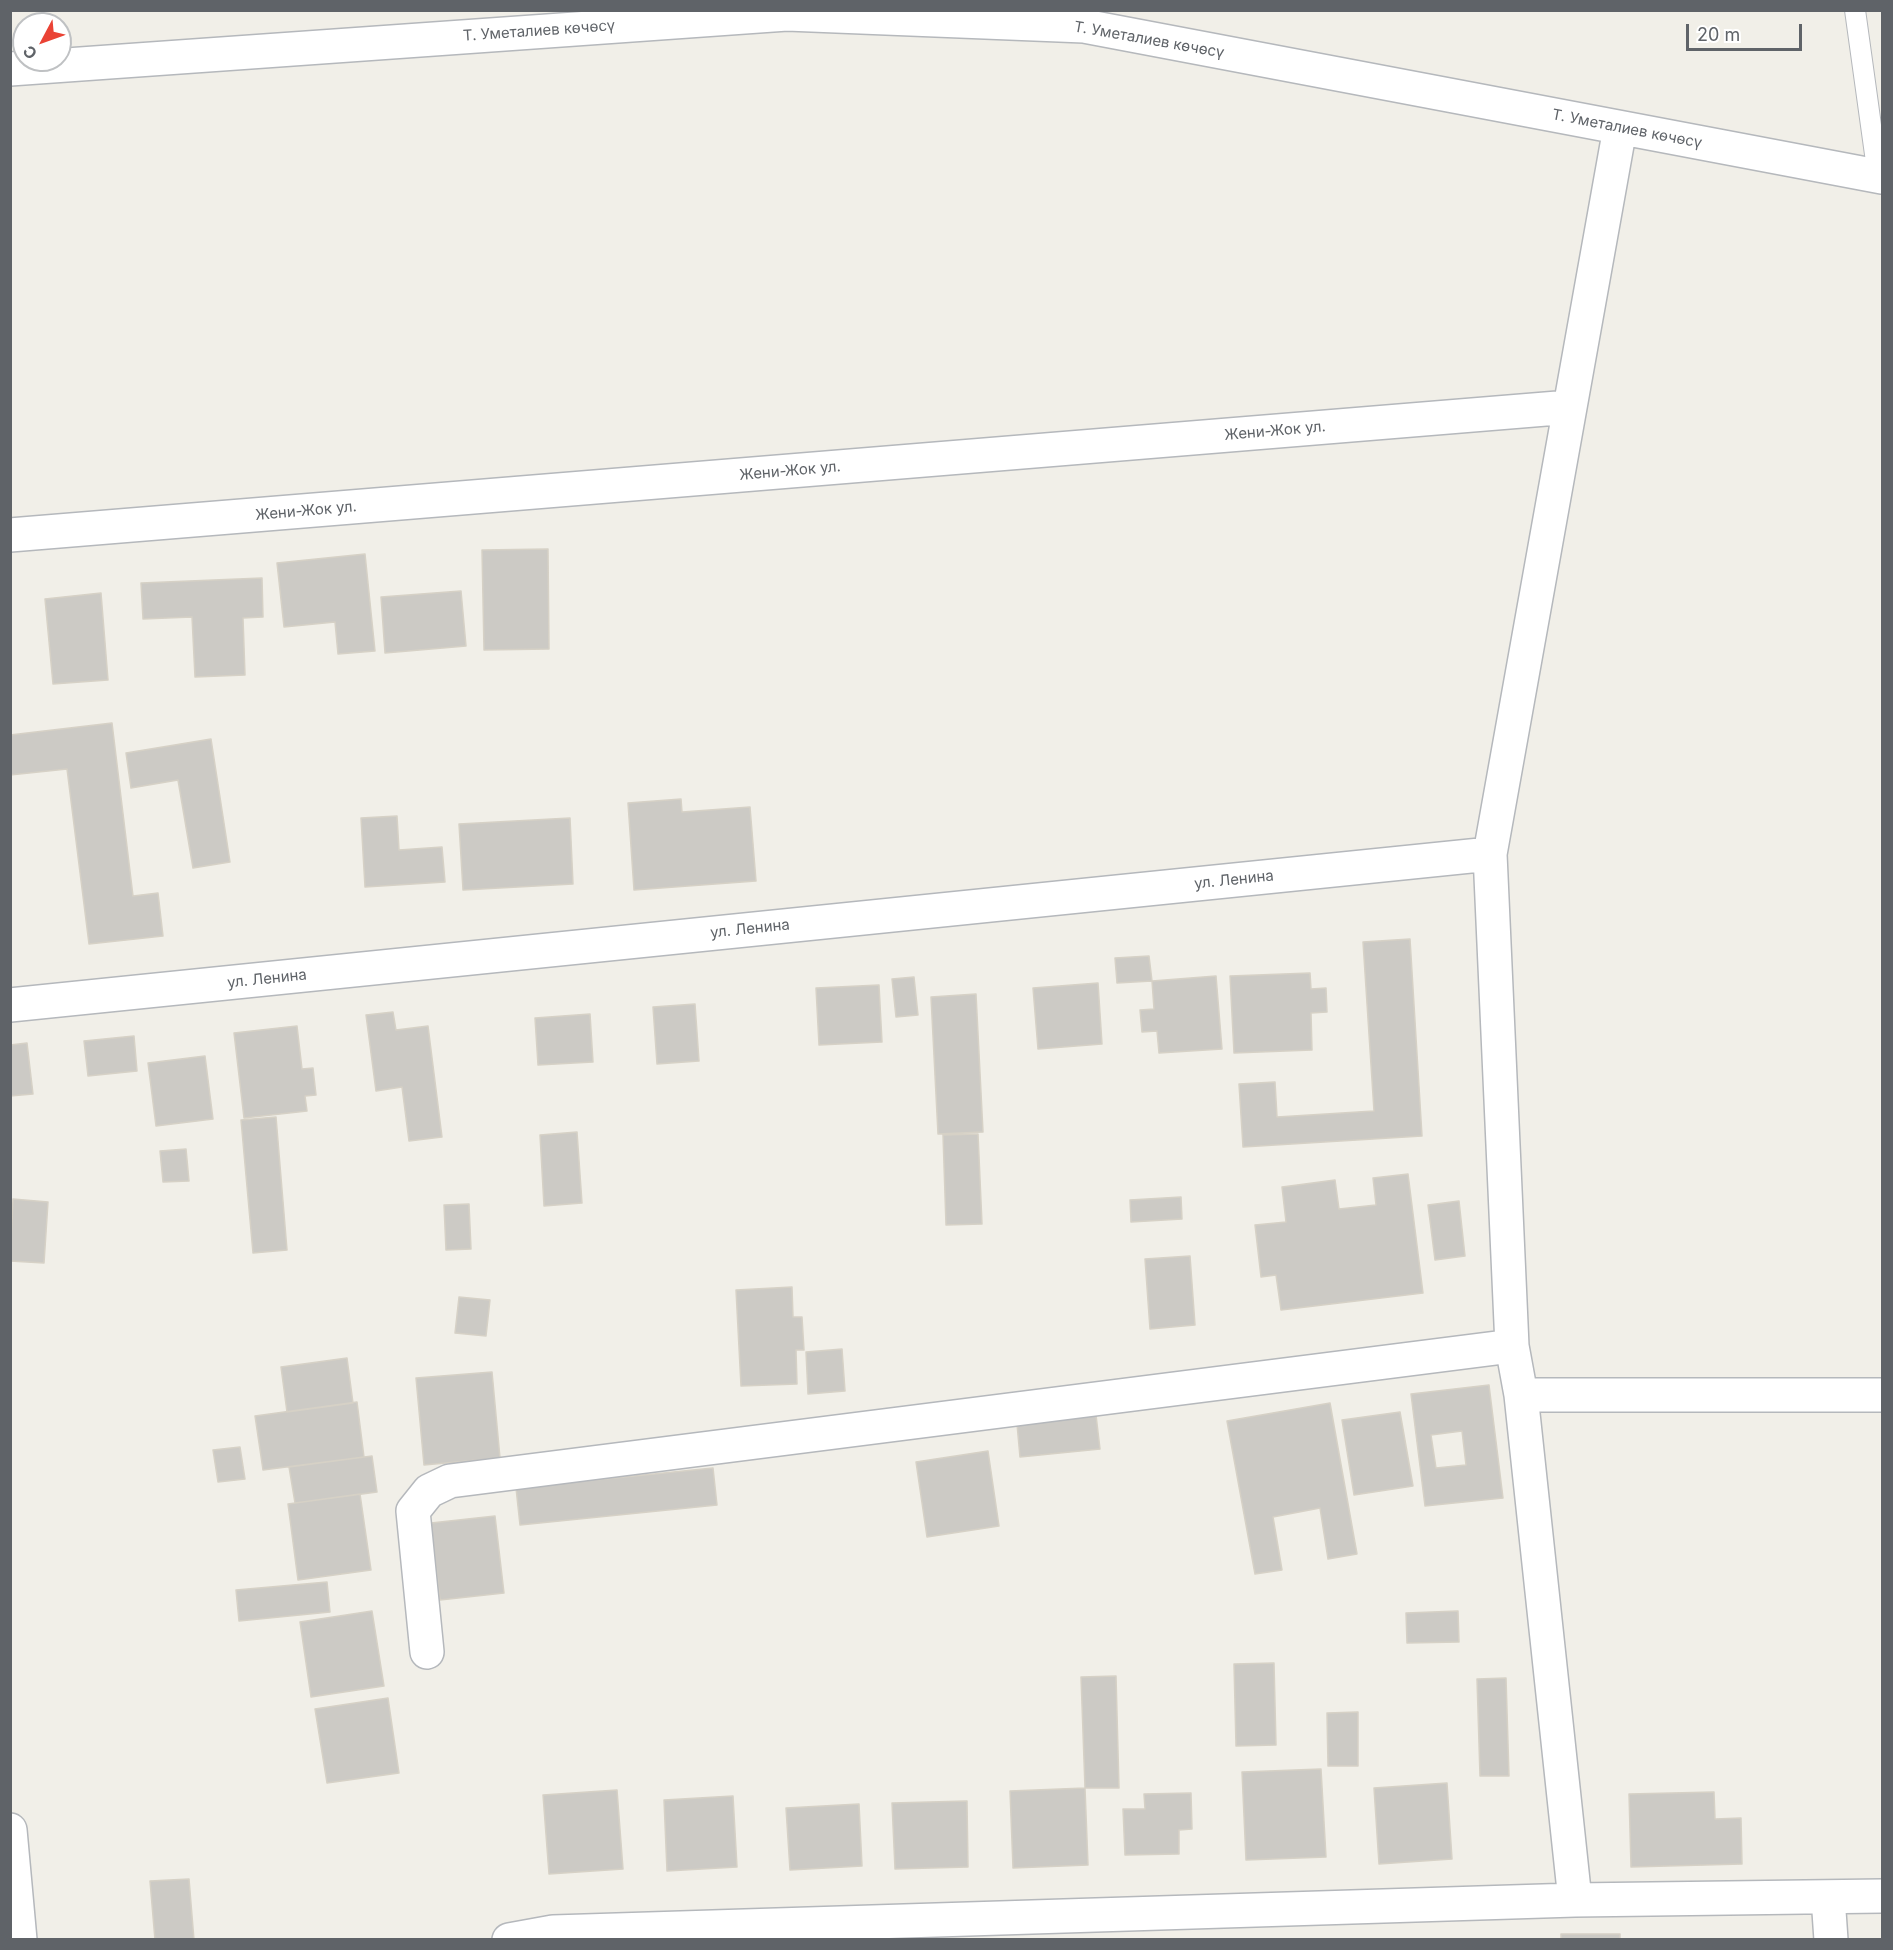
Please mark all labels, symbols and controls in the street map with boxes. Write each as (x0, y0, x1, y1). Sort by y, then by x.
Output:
north arrow (12, 12, 72, 72)
scale bar (1689, 12, 1804, 50)
street label: Т. Уметалиев көчөсү (462, 17, 616, 45)
street label: Т. Уметалиев көчөсү (1072, 18, 1226, 62)
text: 20 m (1697, 24, 1740, 45)
text: С (18, 41, 41, 64)
street label: Т. Уметалиев көчөсү (1550, 106, 1704, 152)
street label: Жени-Жок ул. (1224, 418, 1326, 444)
street label: Жени-Жок ул. (739, 458, 841, 484)
street label: Жени-Жок ул. (255, 498, 357, 524)
street label: ул. Ленина (1193, 867, 1275, 893)
street label: ул. Ленина (709, 916, 791, 942)
street label: ул. Ленина (226, 966, 308, 992)

